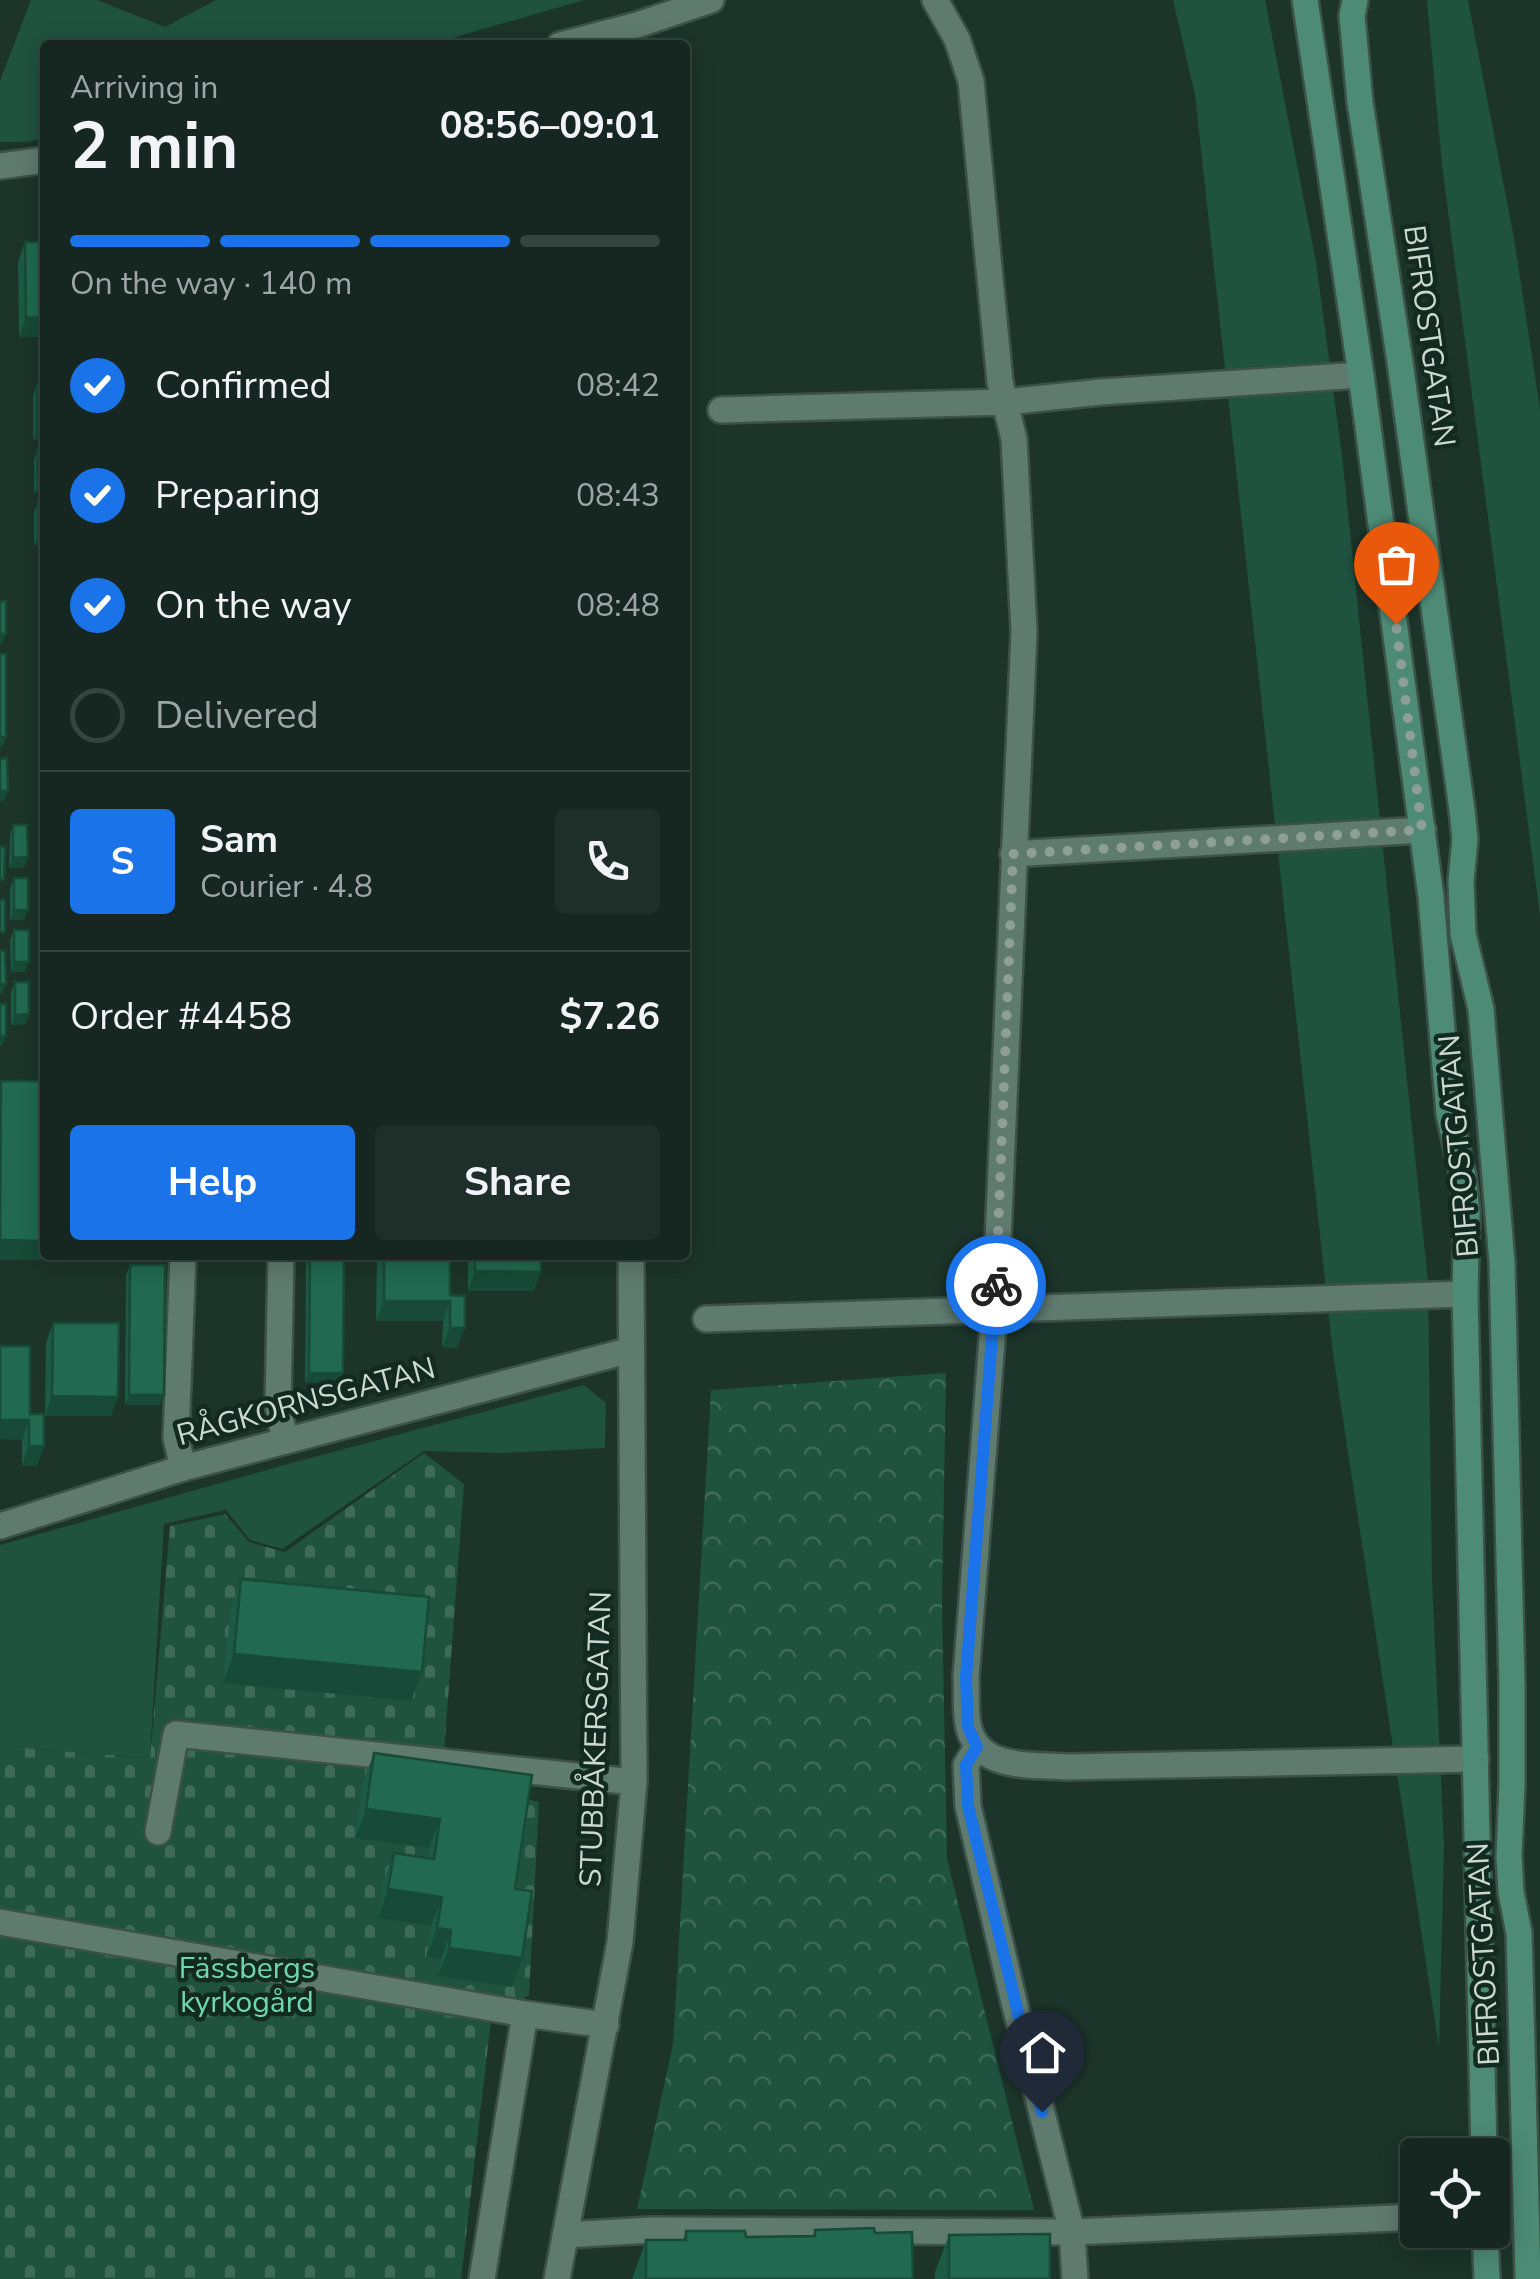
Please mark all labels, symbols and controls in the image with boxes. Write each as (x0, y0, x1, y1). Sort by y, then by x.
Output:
text: Arriving in (70, 66, 218, 109)
text: 08:56–09:01 (440, 100, 660, 151)
text: 2 min (70, 102, 238, 191)
street label: BIFROSTGATAN (1393, 223, 1465, 449)
text: On the way · 140 m (70, 262, 352, 305)
icon: check (70, 358, 125, 413)
text: Confirmed (155, 360, 332, 411)
text: 08:42 (576, 364, 660, 407)
icon: check (70, 468, 125, 523)
text: Preparing (155, 470, 321, 521)
text: 08:43 (576, 474, 660, 517)
pin (1354, 522, 1439, 625)
icon: bag (1369, 537, 1424, 592)
icon: check (70, 578, 125, 633)
text: On the way (155, 580, 351, 631)
text: 08:48 (576, 584, 660, 627)
text: Delivered (155, 690, 319, 741)
button: phone (555, 809, 660, 914)
text: Sam (200, 814, 278, 865)
text: S (111, 836, 134, 887)
text: Courier · 4.8 (200, 865, 373, 908)
text: Order #4458 (70, 991, 292, 1042)
text: $7.26 (559, 991, 660, 1042)
street label: BIFROSTGATAN (1429, 1033, 1489, 1259)
button: Help (70, 1125, 355, 1240)
button: Share (375, 1125, 660, 1240)
courier (946, 1235, 1046, 1335)
icon: bike (969, 1258, 1024, 1313)
street label: RÅGKORNSGATAN (172, 1347, 440, 1456)
street label: STUBBÅKERSGATAN (569, 1590, 622, 1888)
street label: BIFROSTGATAN (1458, 1841, 1510, 2067)
park label: Fässbergs kyrkogård (179, 1948, 315, 2023)
pin (1000, 2010, 1085, 2113)
icon: home (1015, 2025, 1070, 2080)
map controls (1400, 2138, 1510, 2248)
button: locate (1400, 2138, 1510, 2248)

